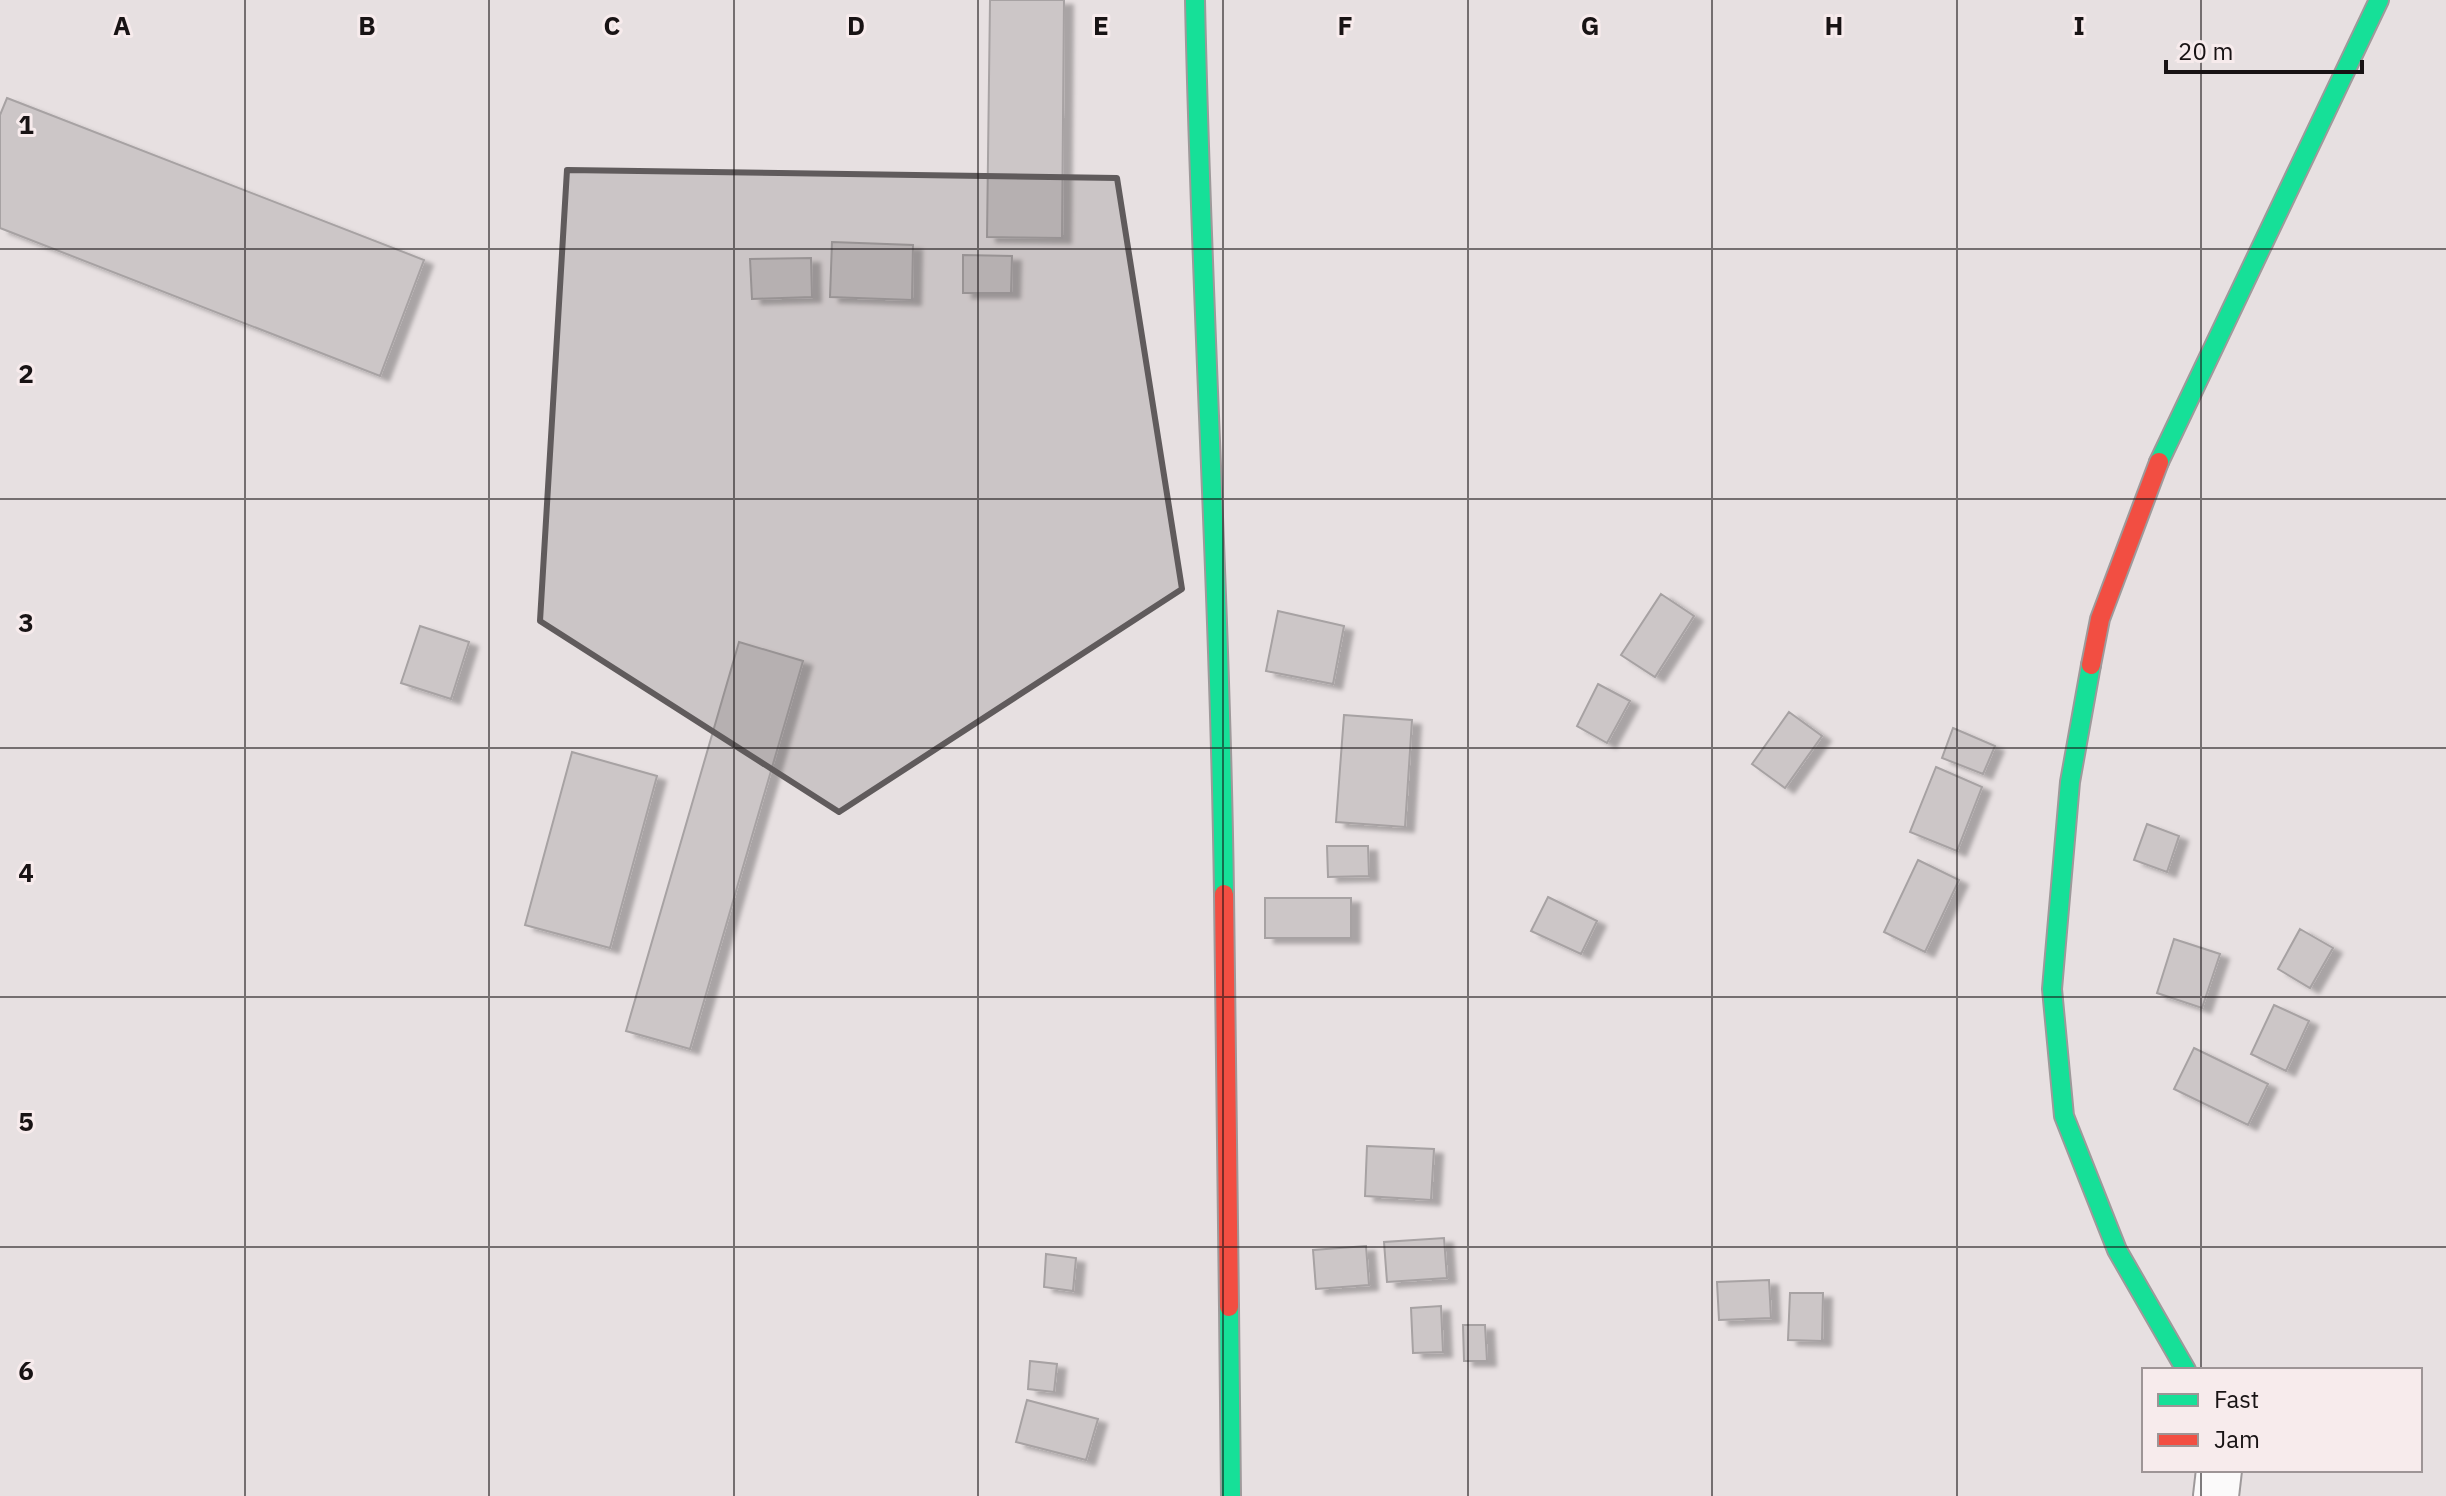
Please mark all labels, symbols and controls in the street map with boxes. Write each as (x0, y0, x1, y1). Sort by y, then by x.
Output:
text: A (113, 8, 131, 42)
text: B (358, 8, 376, 42)
text: C (604, 8, 621, 42)
text: D (847, 8, 865, 42)
text: E (1093, 8, 1109, 42)
text: F (1337, 8, 1353, 42)
text: G (1581, 8, 1599, 42)
text: H (1825, 8, 1843, 42)
text: I (2073, 8, 2085, 42)
scale bar (2166, 24, 2362, 74)
text: 20 m (2178, 35, 2233, 67)
text: 1 (18, 107, 34, 141)
text: 2 (18, 356, 34, 390)
text: 3 (18, 605, 34, 639)
text: 4 (18, 855, 34, 889)
text: 5 (18, 1104, 34, 1138)
text: 6 (18, 1353, 34, 1387)
legend (2142, 1368, 2422, 1472)
text: Fast (2214, 1383, 2259, 1415)
text: Jam (2214, 1423, 2260, 1455)

